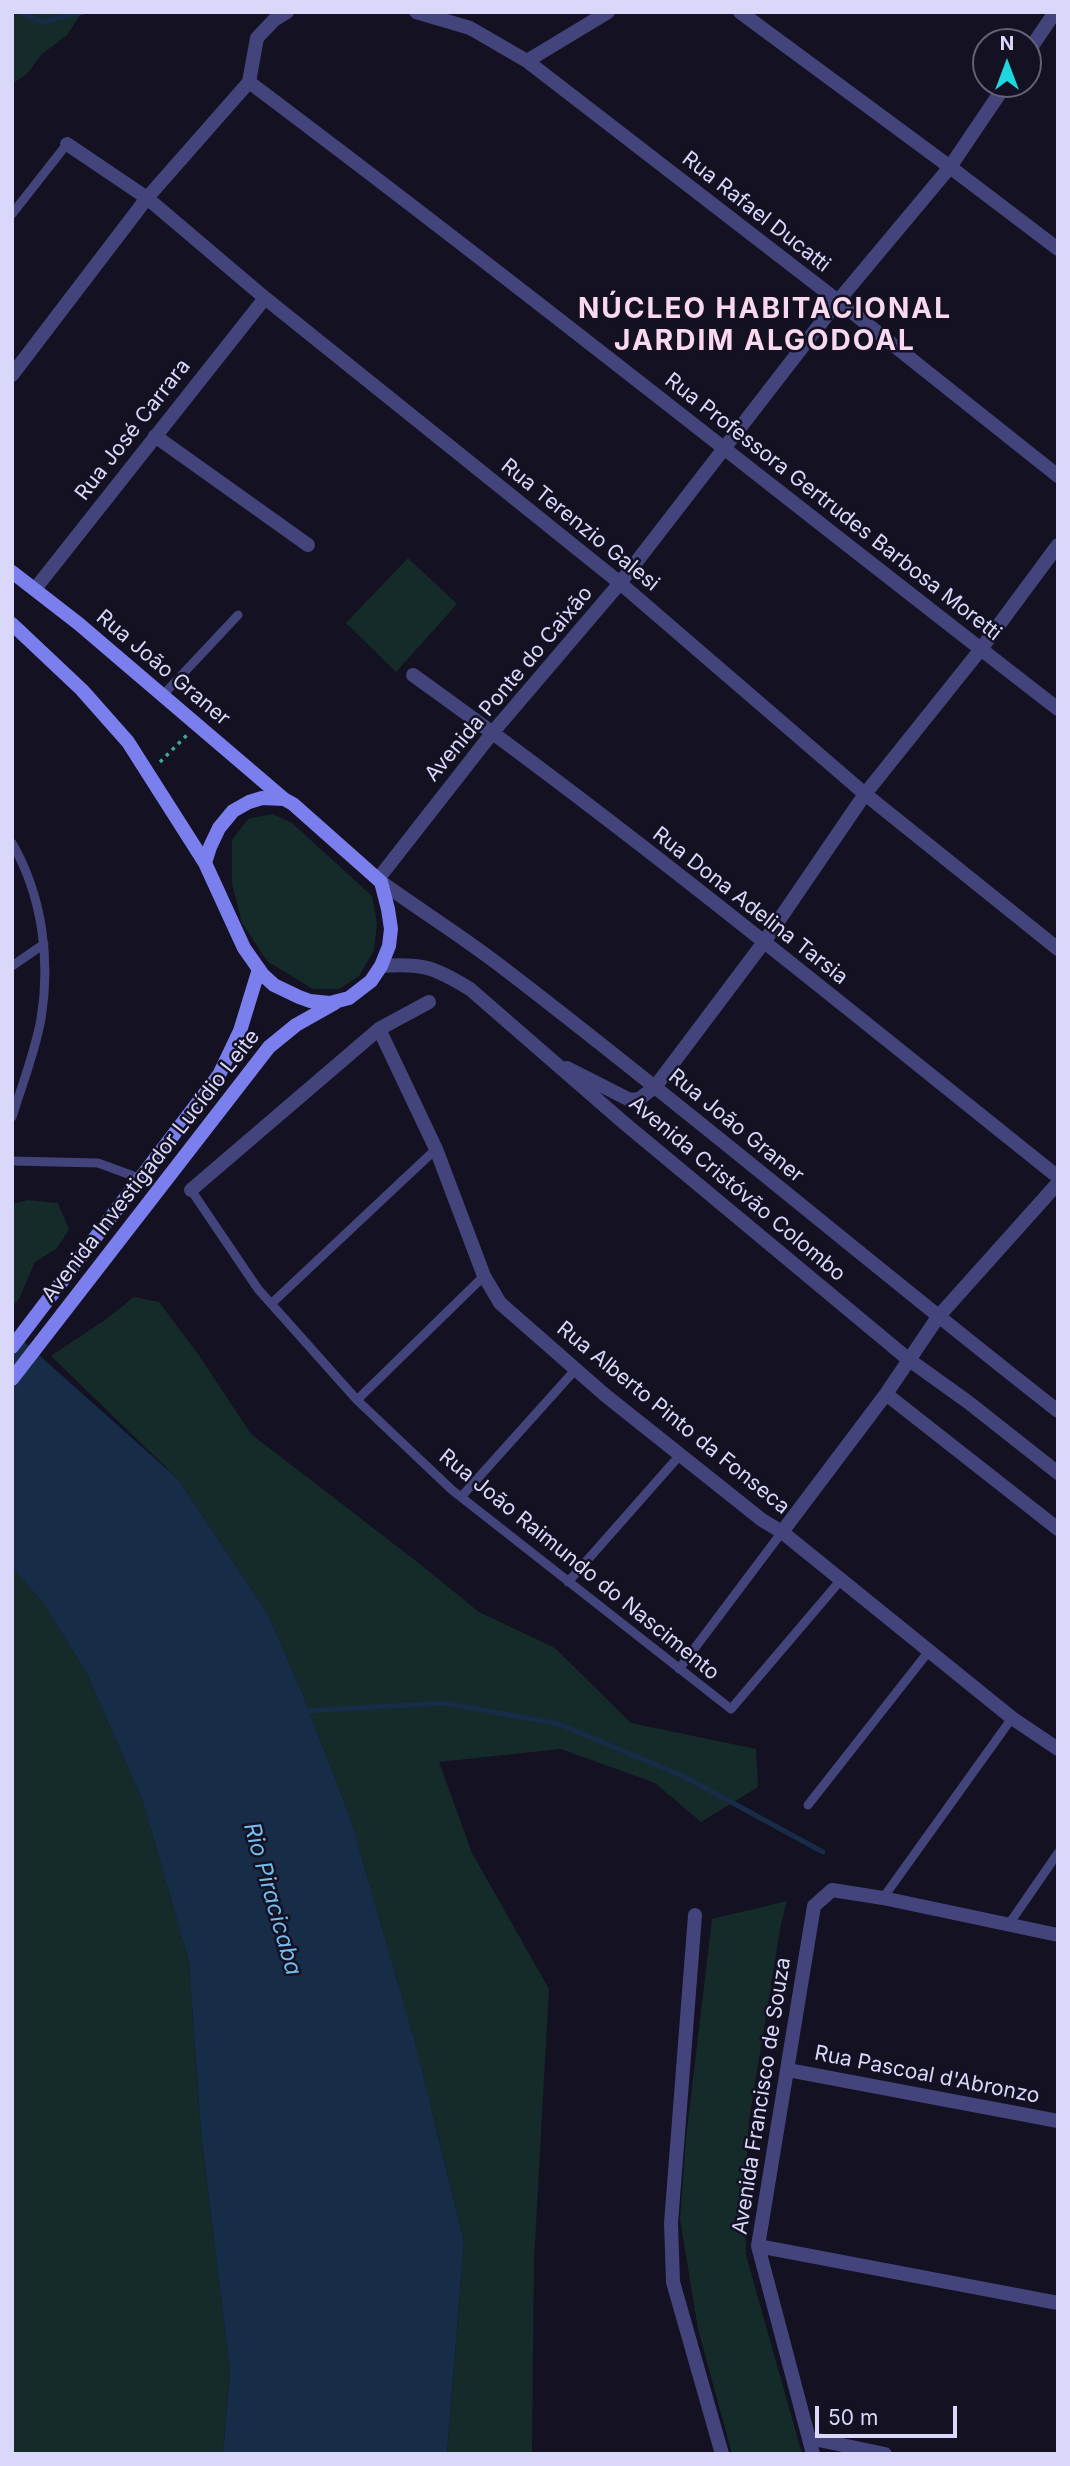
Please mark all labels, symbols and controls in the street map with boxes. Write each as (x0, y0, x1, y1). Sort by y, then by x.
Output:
north arrow (972, 28, 1042, 98)
text: N (1000, 32, 1014, 55)
street label: Rua Rafael Ducatti (677, 146, 835, 278)
district label: NÚCLEO HABITACIONAL JARDIM ALGODOAL (580, 293, 950, 359)
street label: Rua José Carrara (70, 354, 196, 506)
street label: Rua Professora Gertrudes Barbosa Moretti (660, 368, 1006, 646)
street label: Rua Terenzio Galesi (496, 453, 664, 597)
street label: Avenida Ponte do Caixão (420, 581, 598, 787)
street label: Rua João Graner (91, 605, 235, 731)
street label: Rua Dona Adelina Tarsia (647, 822, 853, 990)
street label: Avenida Investigador Lucídio Leite (37, 1025, 265, 1307)
street label: Rua João Graner (663, 1064, 809, 1188)
street label: Avenida Cristóvão Colombo (624, 1091, 850, 1287)
street label: Rua Alberto Pinto da Fonseca (552, 1316, 794, 1520)
street label: Rua João Raimundo do Nascimento (434, 1444, 724, 1686)
water label: Rio Piracicaba (237, 1819, 307, 1979)
street label: Avenida Francisco de Souza (728, 1956, 796, 2236)
street label: Rua Pascoal d'Abronzo (812, 2041, 1042, 2109)
scale bar (818, 2392, 960, 2436)
text: 50 m (828, 2405, 878, 2430)

